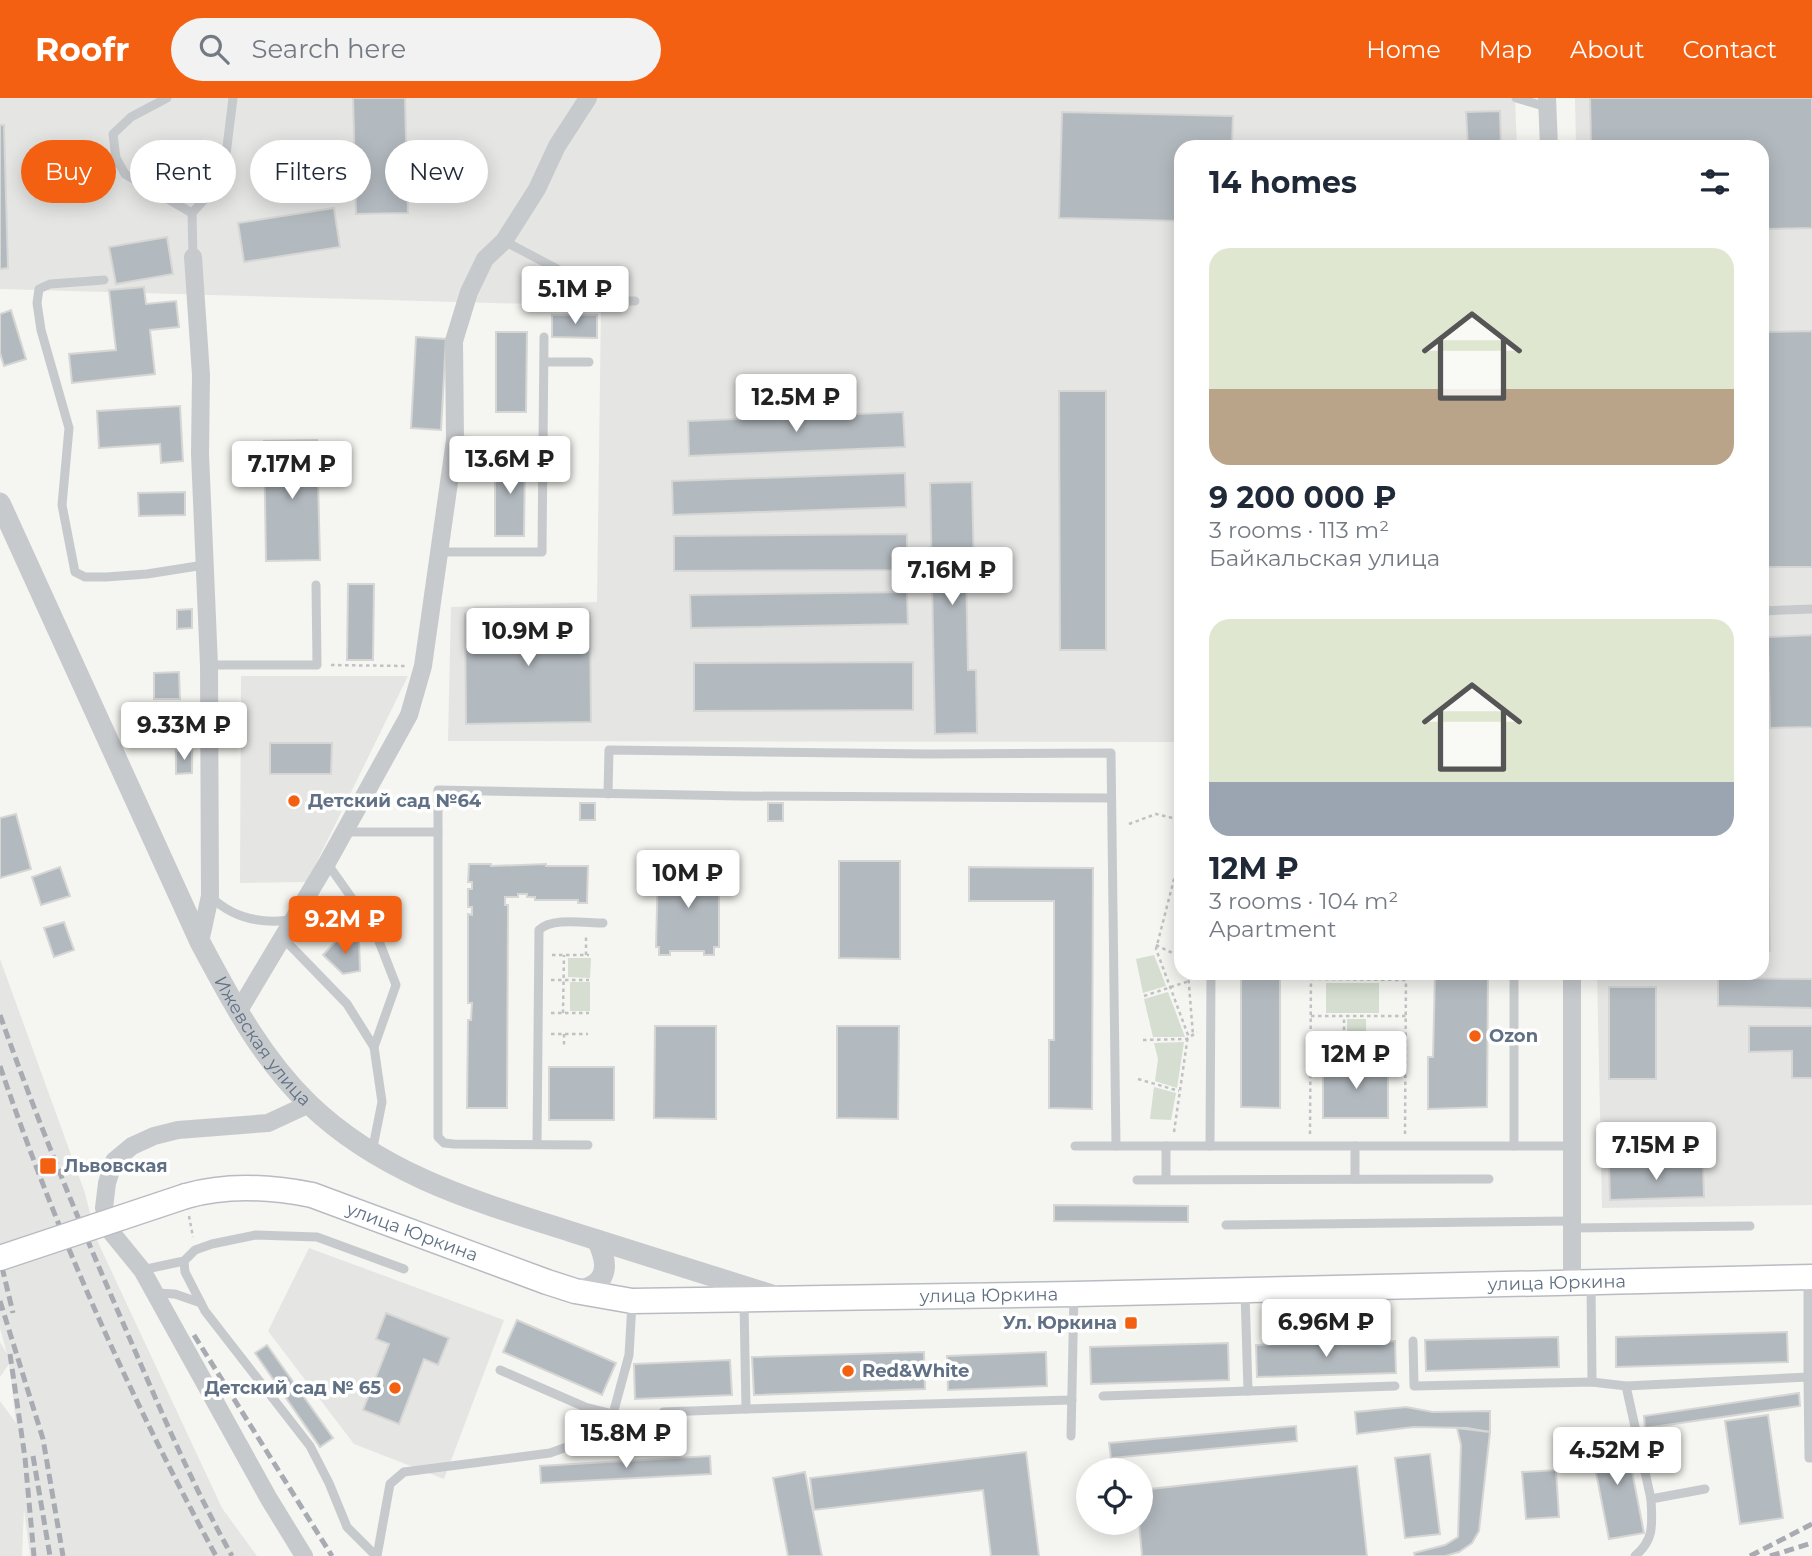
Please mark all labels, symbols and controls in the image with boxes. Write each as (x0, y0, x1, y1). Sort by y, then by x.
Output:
search box (171, 18, 661, 81)
text: Roofr (35, 29, 129, 69)
icon: search (195, 30, 233, 68)
text: Search here (251, 33, 406, 65)
text: Home (1366, 35, 1441, 64)
text: Map (1479, 35, 1532, 64)
text: About (1570, 35, 1644, 64)
text: Contact (1682, 35, 1777, 64)
chip: Buy (21, 140, 116, 203)
chip: Rent (130, 140, 236, 203)
chip: Filters (250, 140, 371, 203)
chip: New (385, 140, 488, 203)
icon: filters (1696, 163, 1734, 201)
text: 14 homes (1209, 164, 1357, 201)
pin: 5.1M ₽ (518, 266, 632, 326)
text: 5.1M ₽ (538, 275, 612, 303)
icon: home (1409, 293, 1535, 419)
pin: 12.5M ₽ (731, 374, 861, 434)
text: 12.5M ₽ (752, 383, 840, 411)
pin: 13.6M ₽ (445, 436, 575, 496)
pin: 7.17M ₽ (227, 442, 357, 501)
text: 13.6M ₽ (465, 445, 555, 473)
text: 7.17M ₽ (248, 450, 336, 478)
text: 9 200 000 ₽ (1209, 479, 1396, 516)
text: 3 rooms · 113 m² (1209, 516, 1389, 544)
text: Байкальская улица (1209, 544, 1440, 572)
pin: 7.16M ₽ (887, 547, 1017, 607)
text: 7.16M ₽ (908, 556, 996, 584)
pin: 10.9M ₽ (463, 608, 593, 668)
text: 10.9M ₽ (482, 617, 574, 645)
icon: home (1409, 664, 1535, 790)
pin: 9.33M ₽ (119, 702, 249, 762)
text: 9.33M ₽ (137, 711, 231, 739)
place label: Детский сад №64 (308, 790, 482, 812)
marker: Детский сад №64 (286, 793, 302, 809)
pin: 10M ₽ (639, 850, 737, 910)
text: 12M ₽ (1209, 850, 1299, 887)
text: 10M ₽ (653, 859, 723, 887)
text: 3 rooms · 104 m² (1209, 887, 1398, 915)
pin: 9.2M ₽ (288, 896, 402, 956)
text: 9.2M ₽ (305, 905, 385, 933)
text: Apartment (1209, 915, 1337, 943)
street label: Ижевская улица (209, 972, 316, 1111)
place label: Ozon (1489, 1025, 1538, 1047)
marker: Ozon (1467, 1028, 1483, 1044)
pin: 12M ₽ (1307, 1032, 1405, 1091)
text: 12M ₽ (1322, 1040, 1390, 1068)
pin: 7.15M ₽ (1591, 1122, 1721, 1182)
text: 7.15M ₽ (1612, 1131, 1700, 1159)
place label: Львовская (64, 1155, 168, 1177)
marker: Львовская (38, 1156, 58, 1176)
street label: улица Юркина (342, 1197, 481, 1266)
street label: улица Юркина (1486, 1270, 1626, 1295)
street label: улица Юркина (918, 1283, 1058, 1307)
pin: 6.96M ₽ (1261, 1300, 1391, 1359)
text: 6.96M ₽ (1278, 1308, 1374, 1336)
place label: Ул. Юркина (1003, 1312, 1117, 1334)
marker: Ул. Юркина (1123, 1315, 1139, 1331)
place label: Red&White (862, 1360, 969, 1382)
marker: Red&White (840, 1363, 856, 1379)
place label: Детский сад № 65 (204, 1377, 381, 1399)
marker: Детский сад № 65 (387, 1380, 403, 1396)
pin: 15.8M ₽ (561, 1410, 691, 1470)
text: 15.8M ₽ (581, 1419, 671, 1447)
pin: 4.52M ₽ (1552, 1428, 1682, 1487)
text: 4.52M ₽ (1569, 1436, 1665, 1464)
map controls (1076, 1458, 1153, 1535)
button: locate (1076, 1458, 1153, 1535)

